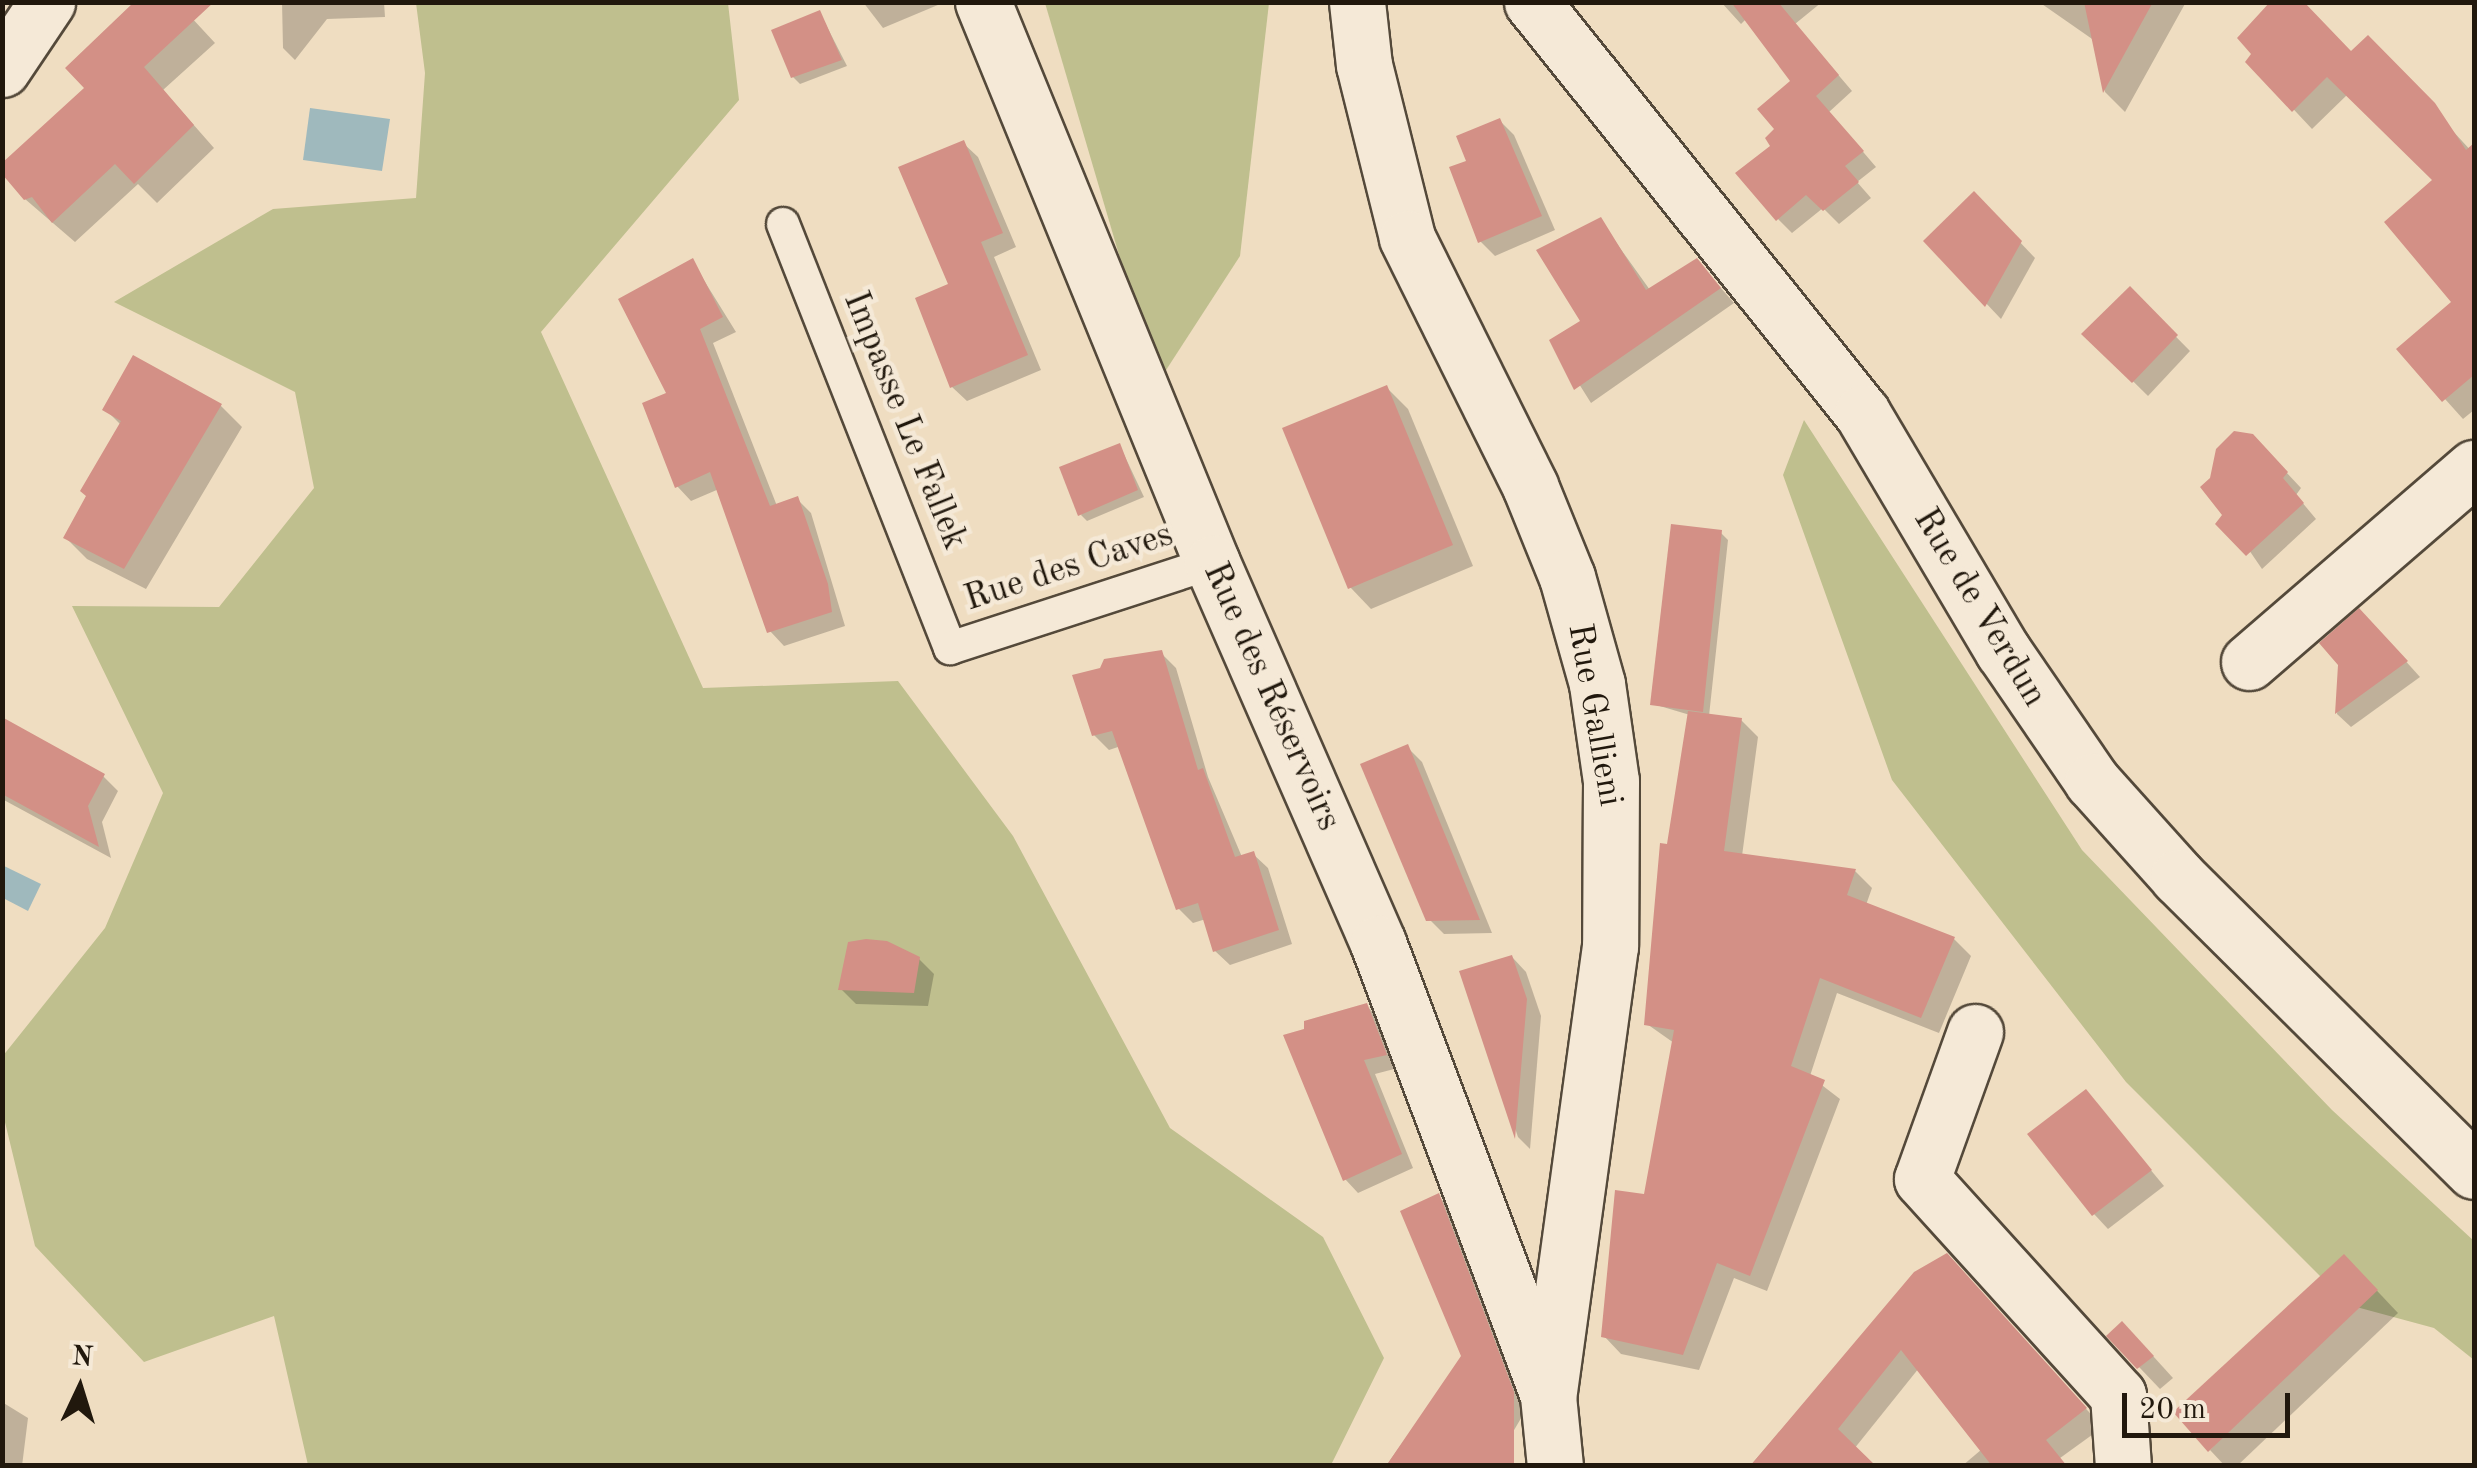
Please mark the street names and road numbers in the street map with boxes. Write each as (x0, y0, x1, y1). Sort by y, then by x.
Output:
street label: Impasse Le Fallek (833, 286, 975, 556)
street label: Rue de Verdun (1903, 501, 2055, 715)
street label: Rue des Caves (959, 515, 1179, 621)
street label: Rue des Réservoirs (1193, 556, 1349, 838)
street label: Rue Gallieni (1557, 620, 1631, 810)

